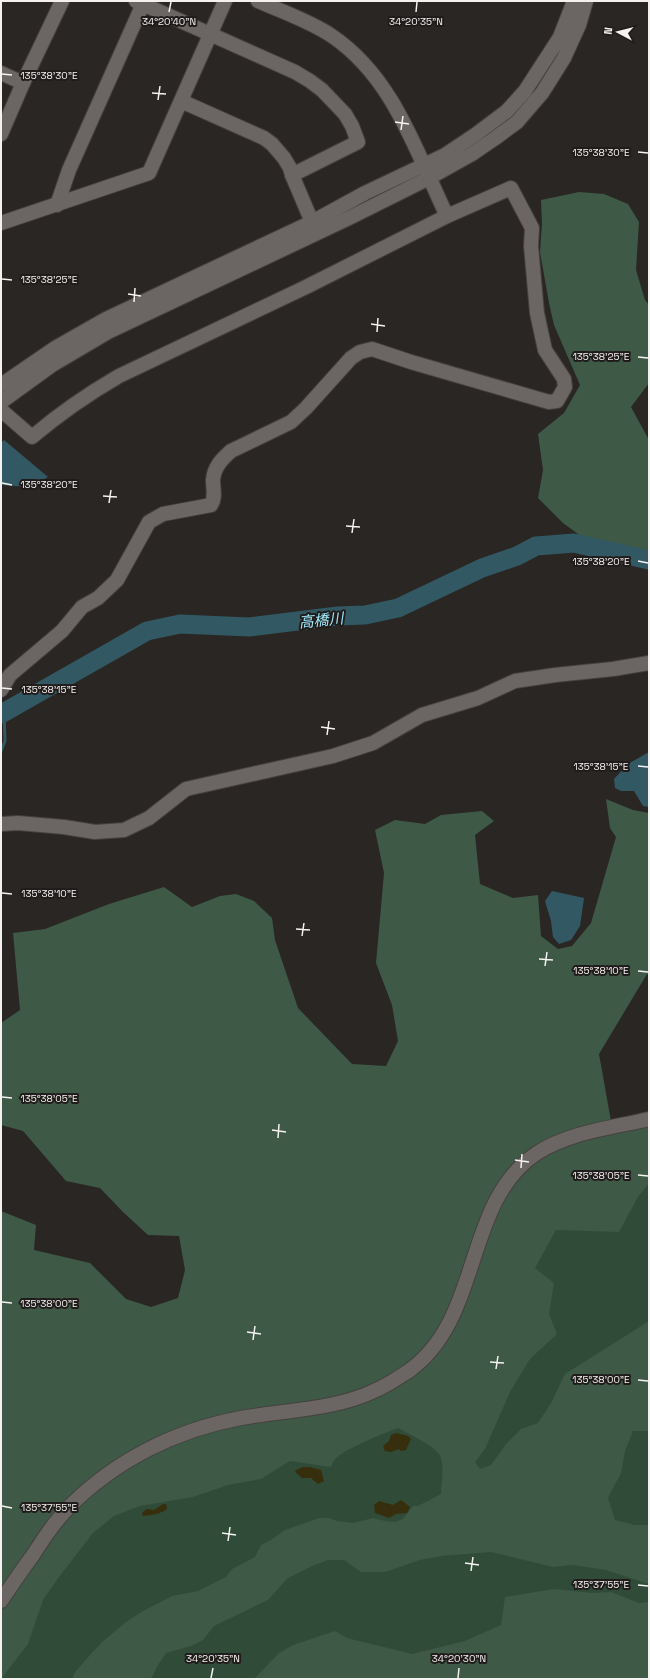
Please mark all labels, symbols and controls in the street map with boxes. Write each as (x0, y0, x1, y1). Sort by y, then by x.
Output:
north arrow (598, 12, 638, 52)
text: 34°20'40"N (142, 15, 196, 28)
text: 34°20'35"N (389, 15, 443, 28)
text: N (601, 26, 615, 35)
text: 135°38'30"E (20, 69, 78, 82)
text: 135°38'30"E (572, 146, 630, 159)
text: 135°38'25"E (21, 273, 78, 286)
text: 135°38'25"E (573, 350, 630, 363)
text: 135°38'20"E (20, 478, 78, 491)
text: 135°38'20"E (572, 555, 630, 568)
water label: 高橋川 (298, 608, 346, 632)
text: 135°38'15"E (22, 683, 77, 696)
text: 135°38'15"E (574, 760, 629, 773)
text: 135°38'10"E (21, 887, 77, 900)
text: 135°38'10"E (573, 964, 629, 977)
text: 135°38'05"E (20, 1092, 78, 1105)
text: 135°38'05"E (572, 1169, 630, 1182)
text: 135°38'00"E (20, 1297, 78, 1310)
text: 135°38'00"E (572, 1373, 630, 1386)
text: 135°37'55"E (21, 1501, 77, 1514)
text: 135°37'55"E (573, 1578, 629, 1591)
text: 34°20'35"N (186, 1652, 240, 1665)
text: 34°20'30"N (432, 1652, 486, 1665)

